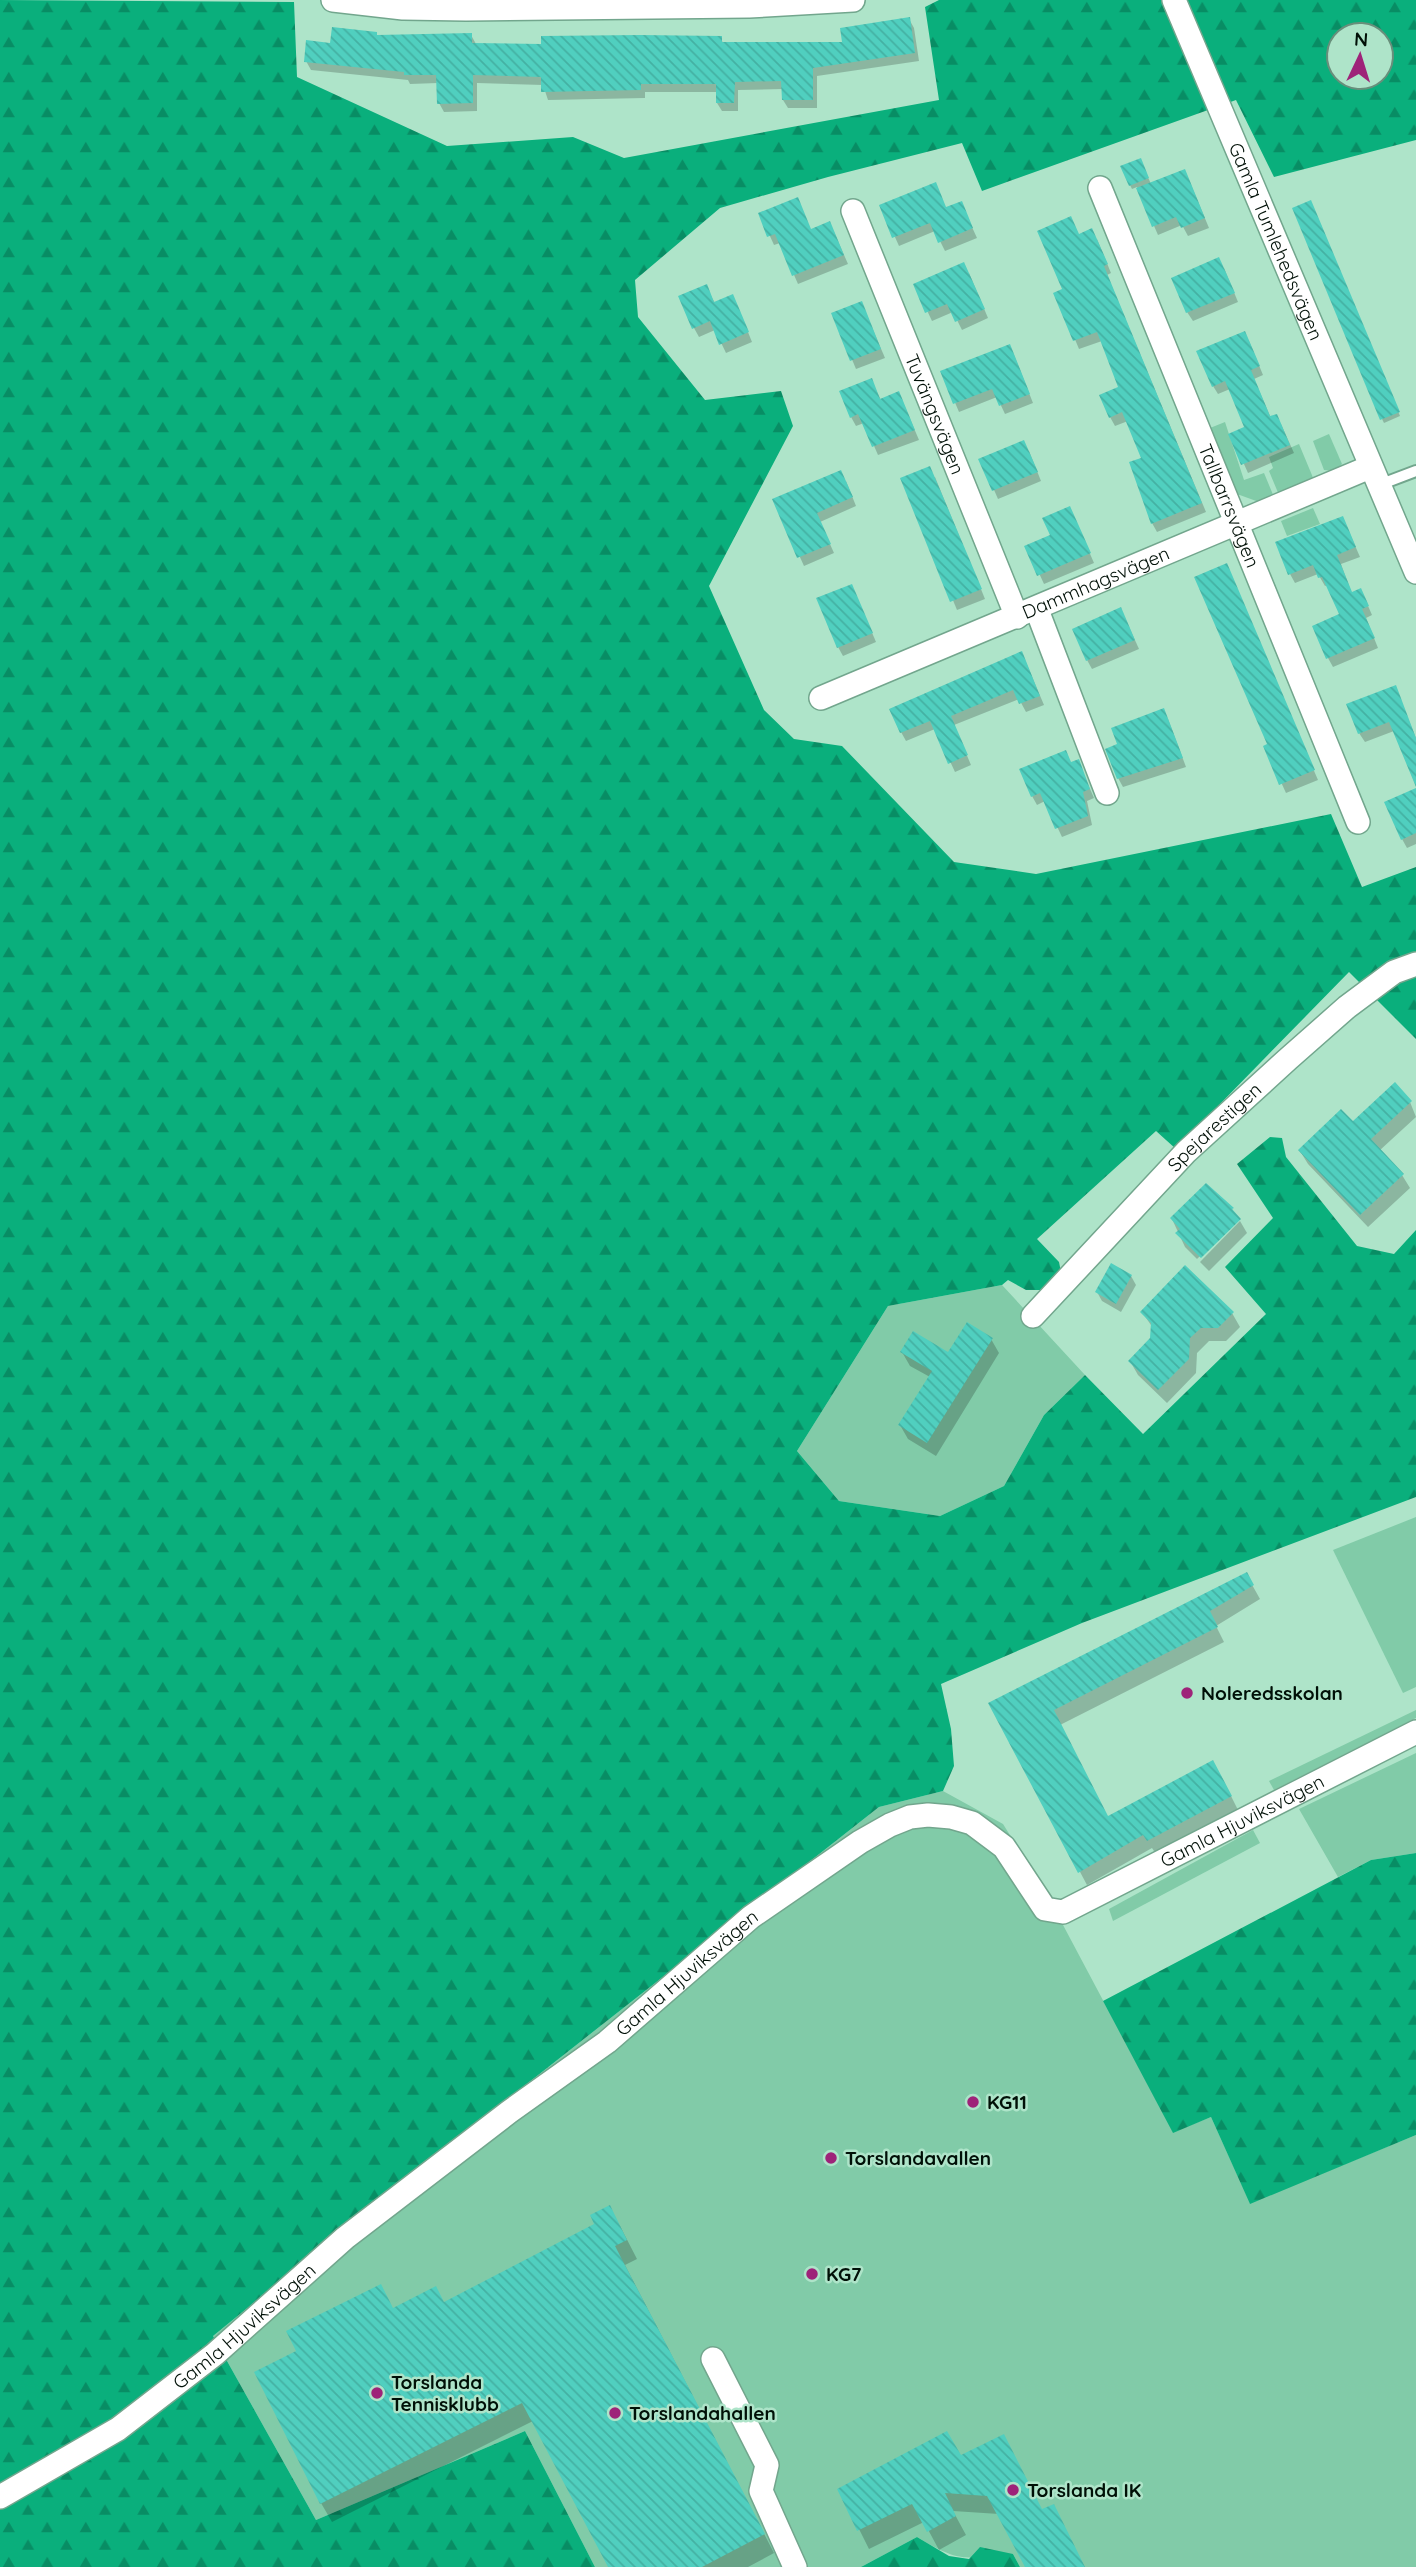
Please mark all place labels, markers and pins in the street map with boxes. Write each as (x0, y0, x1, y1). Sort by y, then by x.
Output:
place label: Noleredsskolan (1201, 1681, 1343, 1705)
marker: Noleredsskolan (1179, 1685, 1195, 1701)
place label: KG11 (987, 2090, 1027, 2114)
marker: KG11 (965, 2094, 981, 2110)
place label: Torslandavallen (845, 2146, 991, 2170)
marker: Torslandavallen (823, 2150, 839, 2166)
place label: KG7 (826, 2262, 862, 2286)
marker: KG7 (804, 2266, 820, 2282)
place label: Torslanda Tennisklubb (391, 2370, 499, 2416)
marker: Torslanda Tennisklubb (369, 2385, 385, 2401)
place label: Torslandahallen (629, 2401, 776, 2425)
marker: Torslandahallen (607, 2405, 623, 2421)
place label: Torslanda IK (1027, 2478, 1141, 2502)
marker: Torslanda IK (1005, 2482, 1021, 2498)

